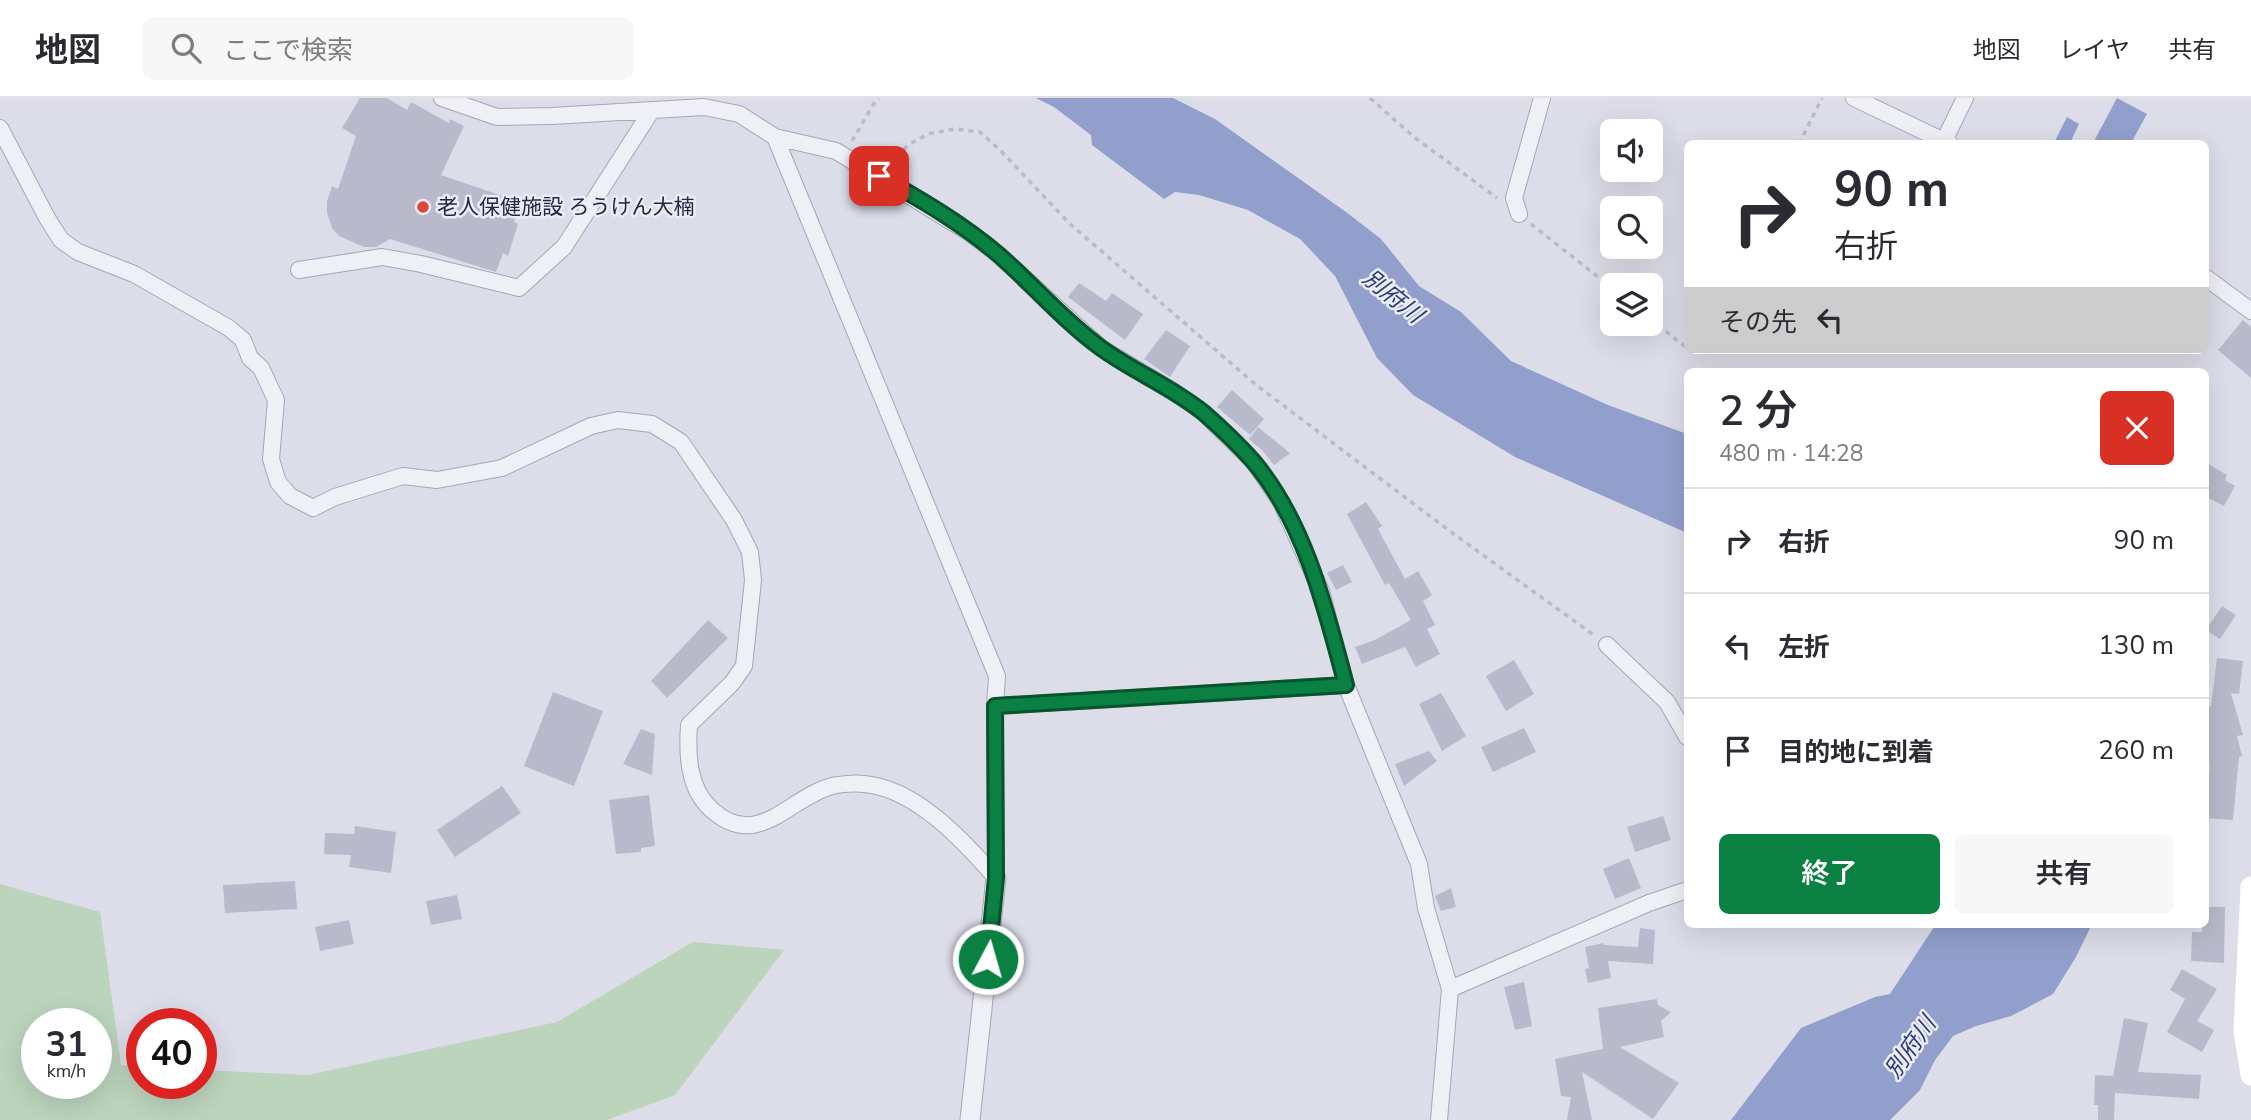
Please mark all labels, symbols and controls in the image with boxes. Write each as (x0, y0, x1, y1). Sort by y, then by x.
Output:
search box (143, 17, 633, 80)
text: 地図 (35, 28, 101, 73)
icon: search (167, 29, 205, 67)
text: ここで検索 (223, 33, 353, 68)
text: 地図 (1973, 34, 2021, 66)
text: レイヤ (2059, 34, 2130, 66)
text: 共有 (2168, 34, 2216, 66)
map controls (1600, 119, 1663, 336)
button: sound (1600, 119, 1663, 182)
pin (849, 146, 909, 206)
text: 90 m (1834, 156, 1949, 223)
icon: arrive (860, 157, 898, 195)
icon: right (1719, 168, 1810, 259)
place label: 老人保健施設 ろうけん大楠 (437, 193, 694, 221)
button: search (1600, 196, 1663, 259)
marker: 老人保健施設 ろうけん大楠 (415, 199, 431, 215)
text: 右折 (1834, 225, 1898, 268)
water label: 別府川 (1356, 263, 1432, 332)
button: layers (1600, 273, 1663, 336)
icon: left (1811, 301, 1849, 339)
text: その先 (1719, 305, 1797, 340)
text: 2 分 (1719, 383, 1797, 440)
button: close (2100, 391, 2174, 465)
text: 480 m · 14:28 (1719, 438, 1864, 469)
icon: right (1719, 522, 1757, 560)
text: 90 m (2114, 523, 2174, 558)
text: 右折 (1778, 525, 1830, 560)
icon: left (1719, 627, 1757, 665)
text: 130 m (2098, 628, 2174, 663)
text: 左折 (1778, 630, 1830, 665)
icon: arrive (1719, 732, 1757, 770)
text: 260 m (2098, 733, 2174, 768)
text: 目的地に到着 (1778, 735, 1934, 770)
button: 終了 (1719, 834, 1940, 914)
button: 共有 (1954, 834, 2174, 914)
position arrow (951, 922, 1025, 996)
speed limit sign: 40 (126, 1008, 217, 1099)
water label: 別府川 (1878, 1008, 1945, 1084)
text: 31 (45, 1021, 88, 1068)
text: km/h (47, 1059, 86, 1083)

